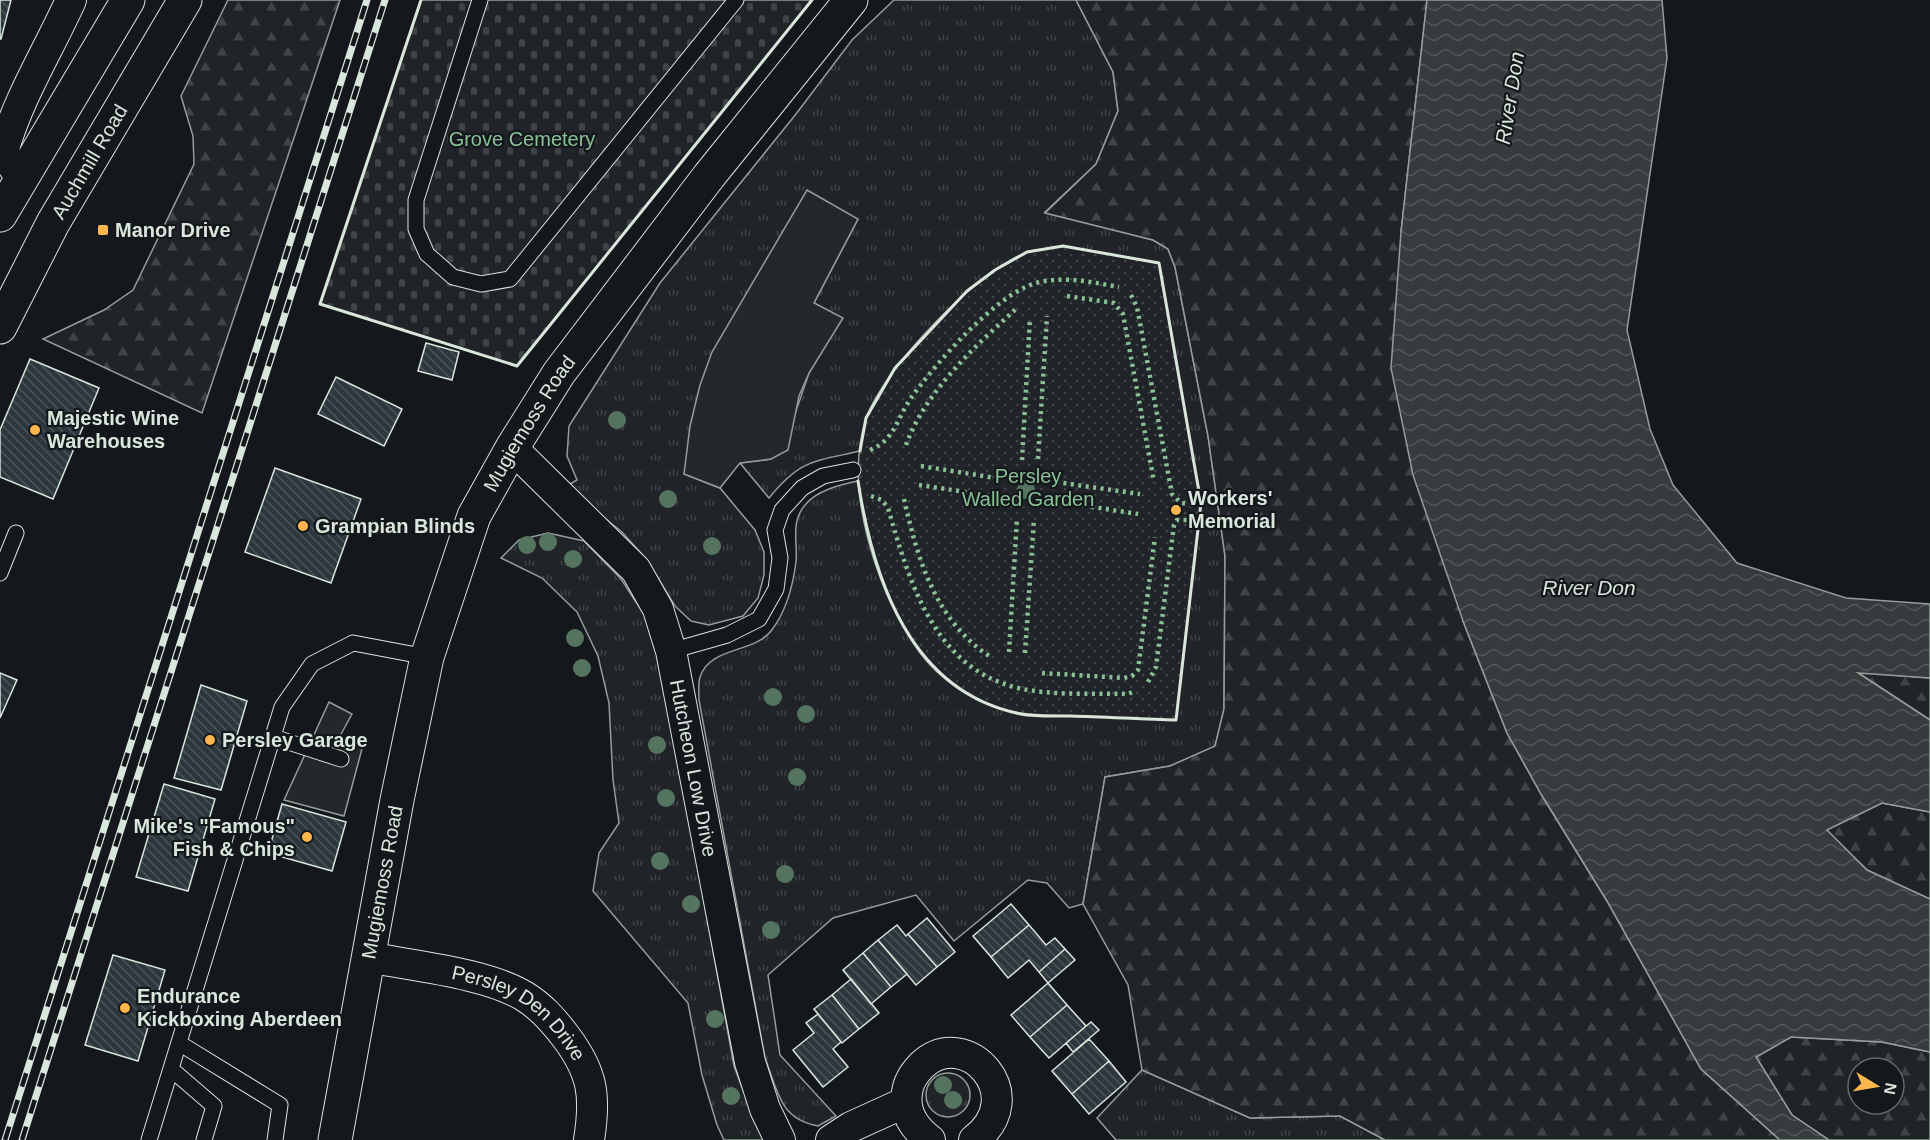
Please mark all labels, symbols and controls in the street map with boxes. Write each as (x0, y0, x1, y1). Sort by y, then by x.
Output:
water label: River Don (1491, 50, 1528, 146)
street label: Auchmill Road (47, 101, 132, 223)
park label: Grove Cemetery (449, 128, 595, 150)
place label: Manor Drive (115, 219, 231, 241)
marker: Manor Drive (96, 223, 110, 237)
street label: Mugiemoss Road (479, 351, 579, 495)
place label: Majestic Wine Warehouses (47, 407, 179, 452)
marker: Majestic Wine Warehouses (28, 423, 42, 437)
park label: Persley Walled Garden (962, 465, 1094, 510)
place label: Workers' Memorial (1188, 487, 1276, 532)
marker: Workers' Memorial (1169, 503, 1183, 517)
place label: Grampian Blinds (315, 515, 475, 537)
marker: Grampian Blinds (296, 519, 310, 533)
water label: River Don (1542, 576, 1636, 599)
street label: Hutcheon Low Drive (666, 678, 721, 859)
place label: Persley Garage (222, 729, 368, 751)
marker: Persley Garage (203, 733, 217, 747)
street label: Mugiemoss Road (357, 804, 407, 961)
place label: Mike's "Famous" Fish & Chips (133, 815, 295, 860)
marker: Mike's "Famous" Fish & Chips (300, 830, 314, 844)
street label: Persley Den Drive (450, 961, 590, 1064)
place label: Endurance Kickboxing Aberdeen (137, 985, 342, 1030)
marker: Endurance Kickboxing Aberdeen (118, 1001, 132, 1015)
north arrow (1846, 1056, 1906, 1116)
text: N (1881, 1081, 1900, 1096)

